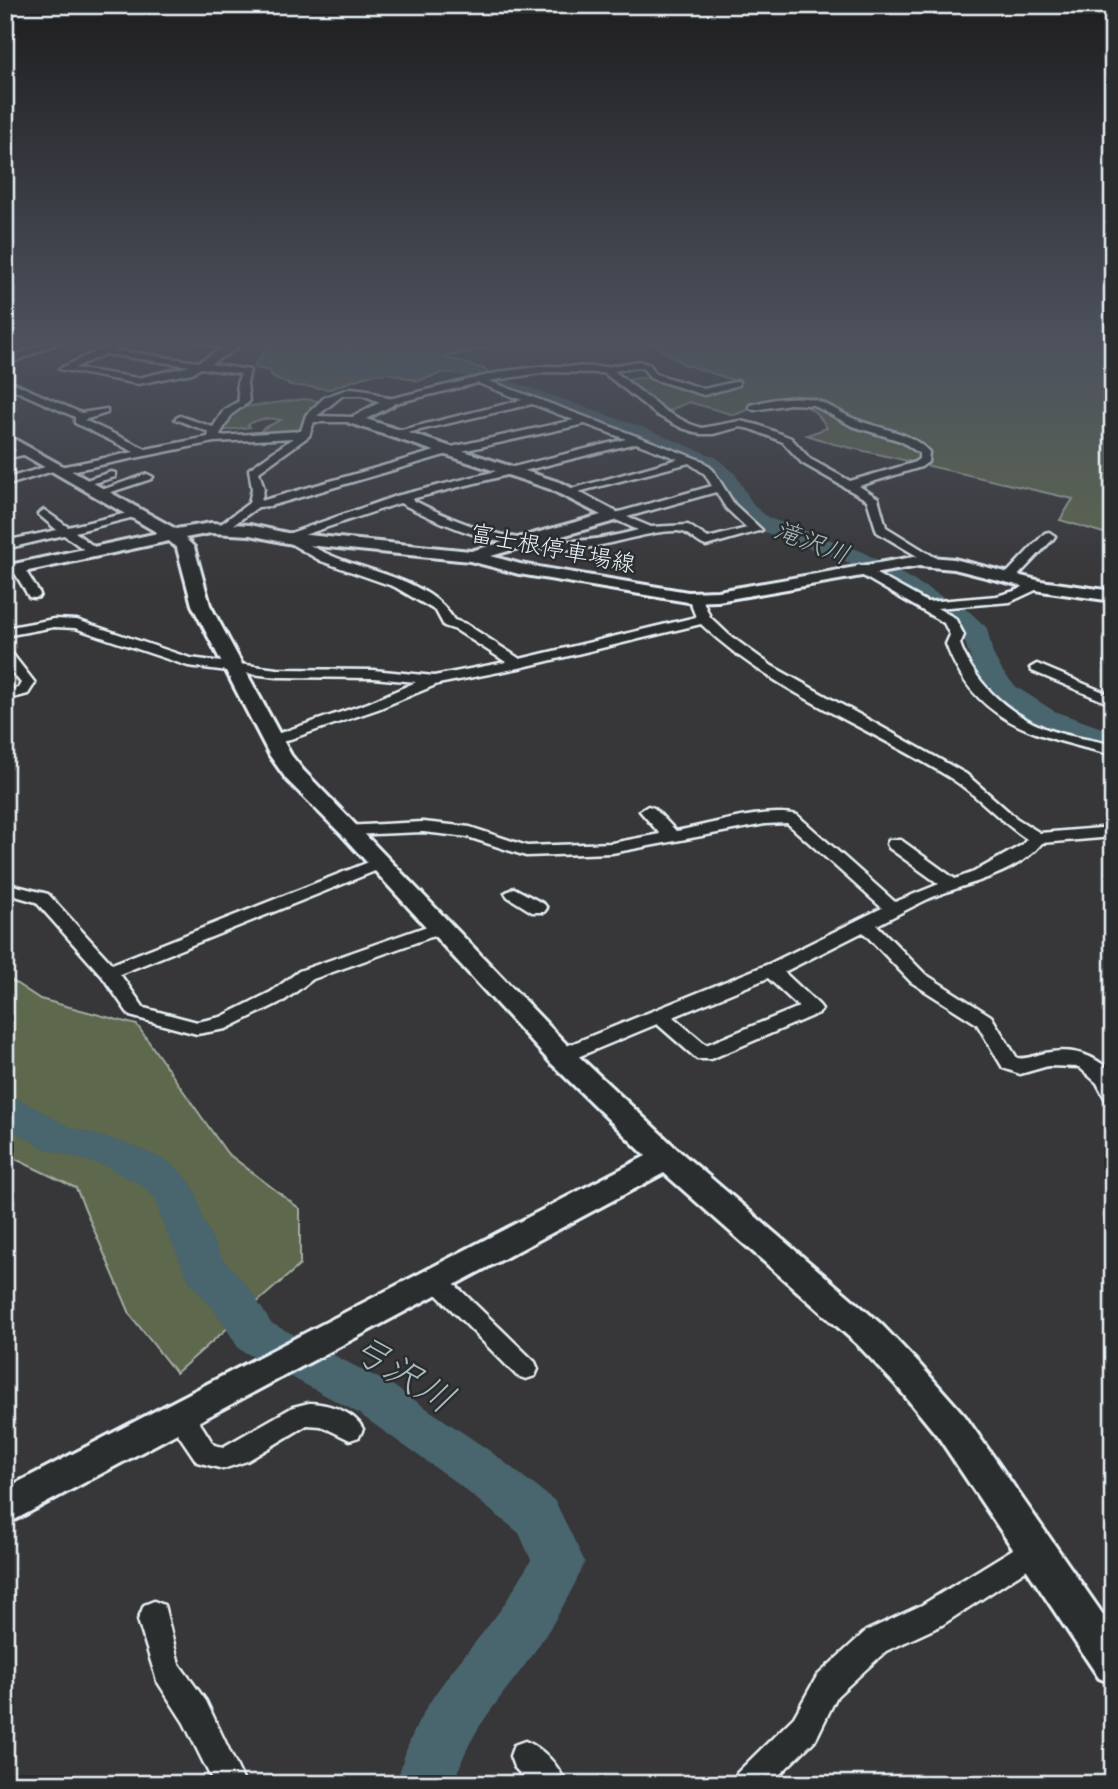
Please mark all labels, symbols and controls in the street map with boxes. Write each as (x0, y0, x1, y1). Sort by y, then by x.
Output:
water label: 滝沢川 (770, 513, 854, 571)
street label: 富士根停車場線 (468, 518, 638, 578)
water label: 弓沢川 (342, 1323, 464, 1423)

